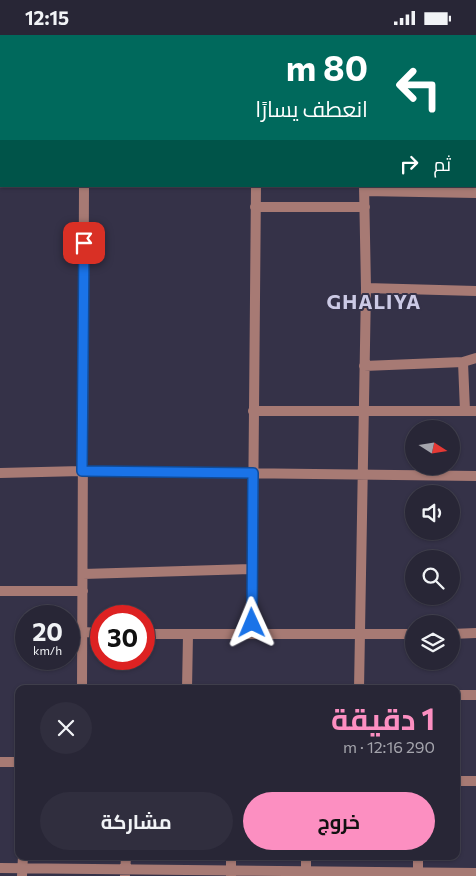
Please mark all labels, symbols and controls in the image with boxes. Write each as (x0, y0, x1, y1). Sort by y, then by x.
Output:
text: 12:15 (25, 6, 69, 29)
text: 80 m (286, 45, 368, 88)
icon: left (386, 55, 451, 120)
text: انعطف يسارًا (255, 95, 368, 122)
icon: right (395, 150, 423, 178)
text: ثم (433, 152, 451, 175)
pin (63, 222, 105, 264)
icon: arrive (70, 229, 98, 257)
district label: GHALIYA (327, 289, 421, 313)
north arrow (405, 420, 460, 475)
map controls (405, 420, 460, 670)
button: sound (405, 485, 460, 540)
button: search (405, 550, 460, 605)
position arrow (225, 596, 277, 648)
speed limit sign: 30 (90, 605, 155, 670)
button: layers (405, 615, 460, 670)
text: 20 (32, 616, 63, 646)
text: km/h (33, 643, 62, 657)
text: 1 دقيقة (331, 699, 435, 736)
button: close (40, 702, 92, 754)
text: 290 m · 12:16 (343, 737, 435, 756)
button: مشاركة (40, 792, 233, 850)
button: خروج (243, 792, 435, 850)

